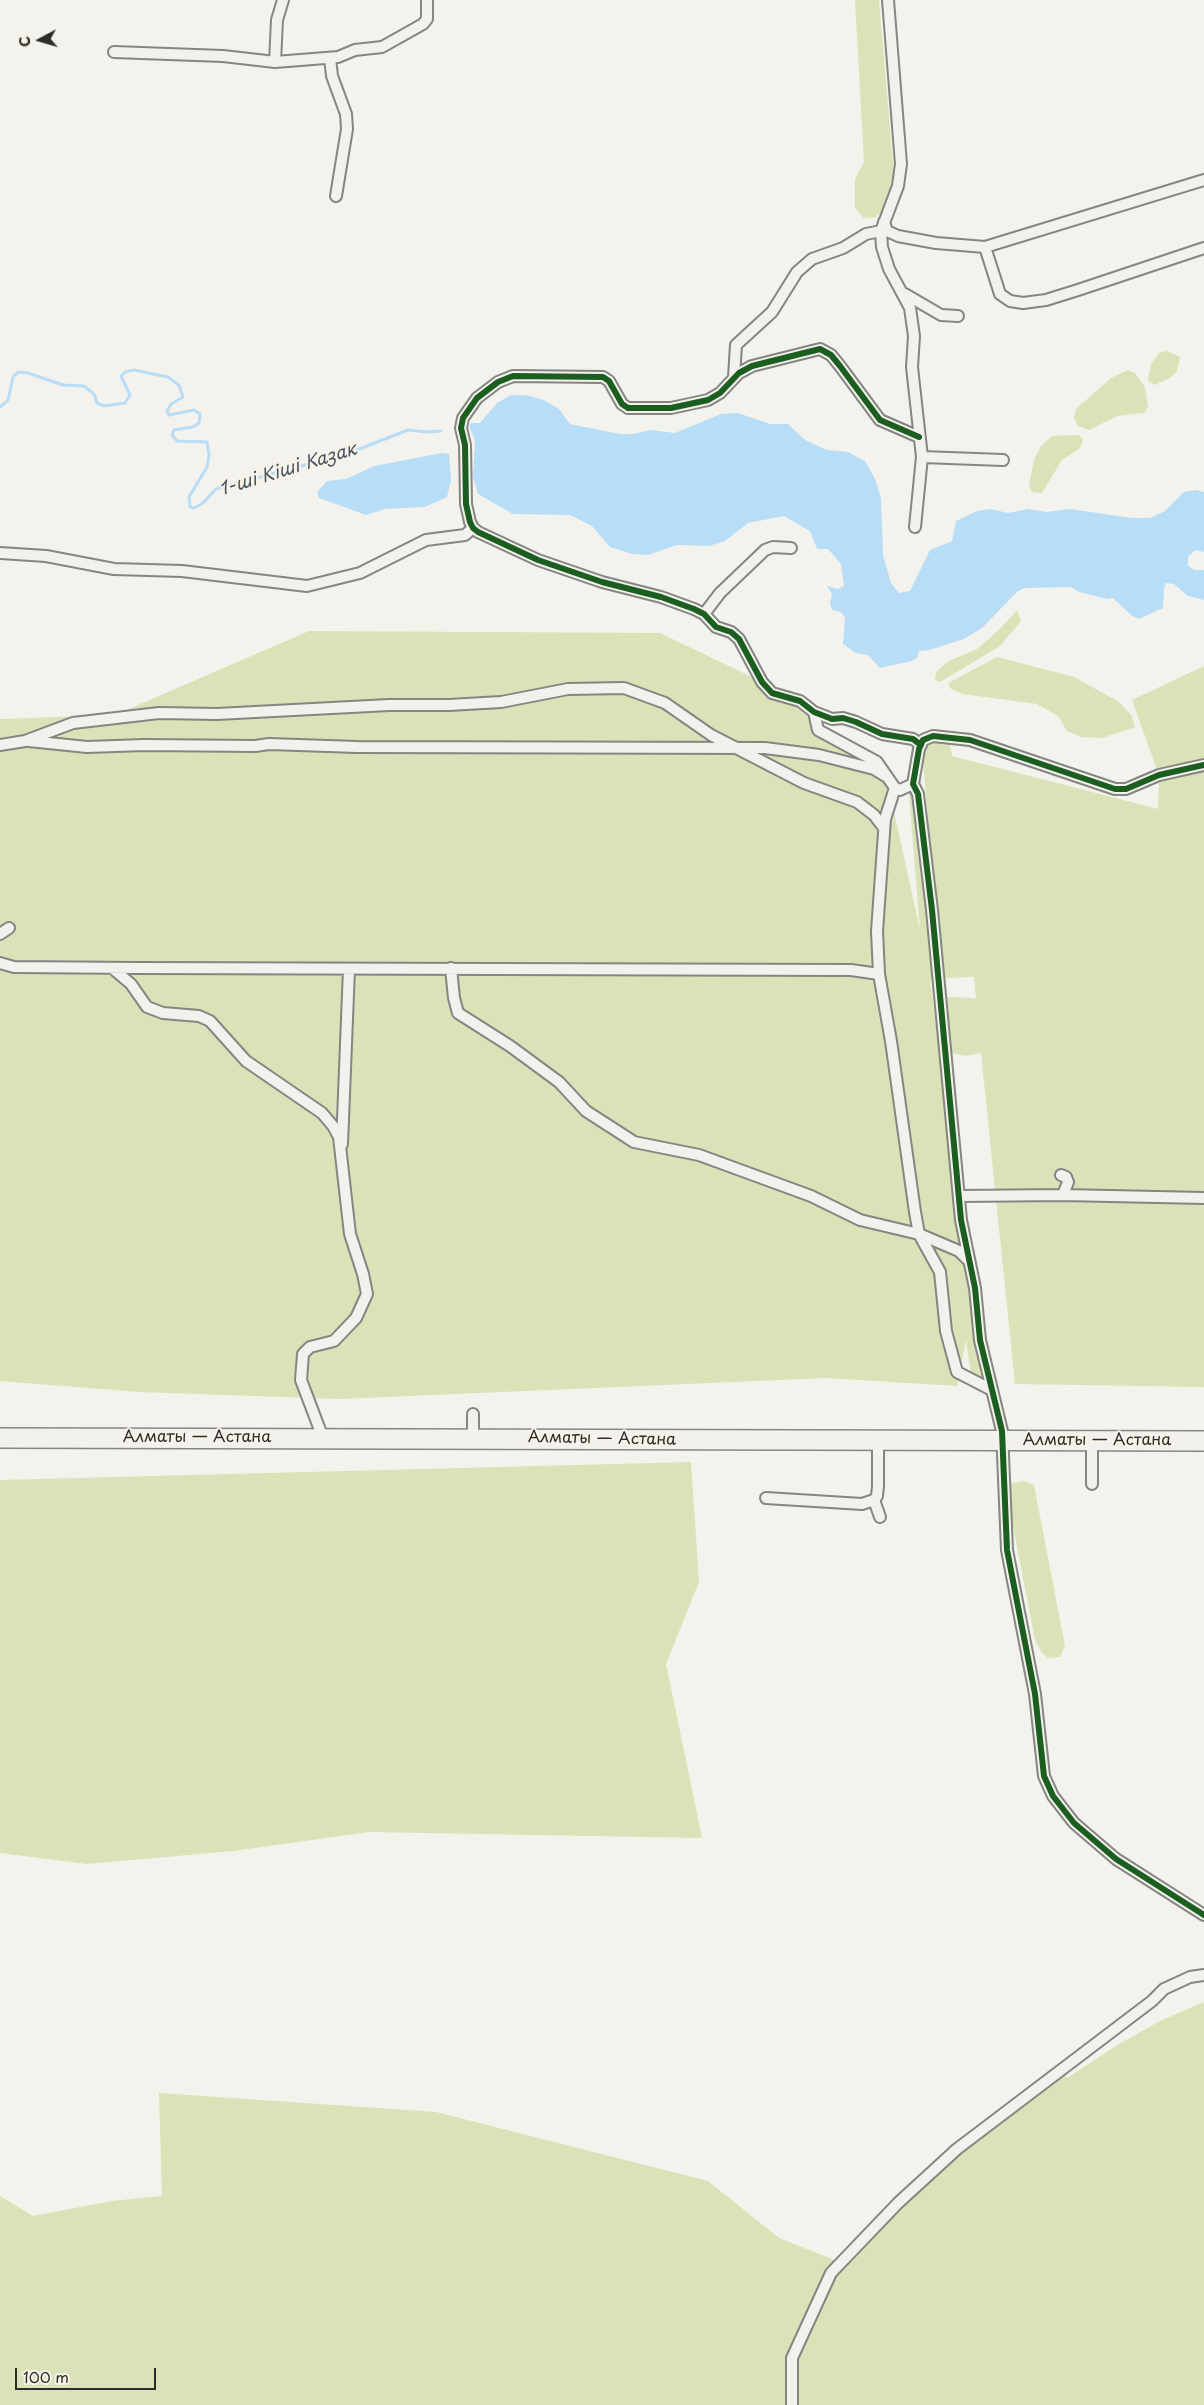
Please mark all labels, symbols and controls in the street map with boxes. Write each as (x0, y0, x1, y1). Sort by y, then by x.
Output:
north arrow (15, 15, 65, 65)
text: С (14, 35, 36, 48)
water label: 1-ші Кіші Казак (217, 439, 359, 501)
street label: Алматы — Астана (123, 1428, 271, 1448)
street label: Алматы — Астана (528, 1428, 676, 1450)
street label: Алматы — Астана (1023, 1431, 1171, 1451)
scale bar (18, 2358, 159, 2390)
text: 100 m (23, 2365, 69, 2388)

